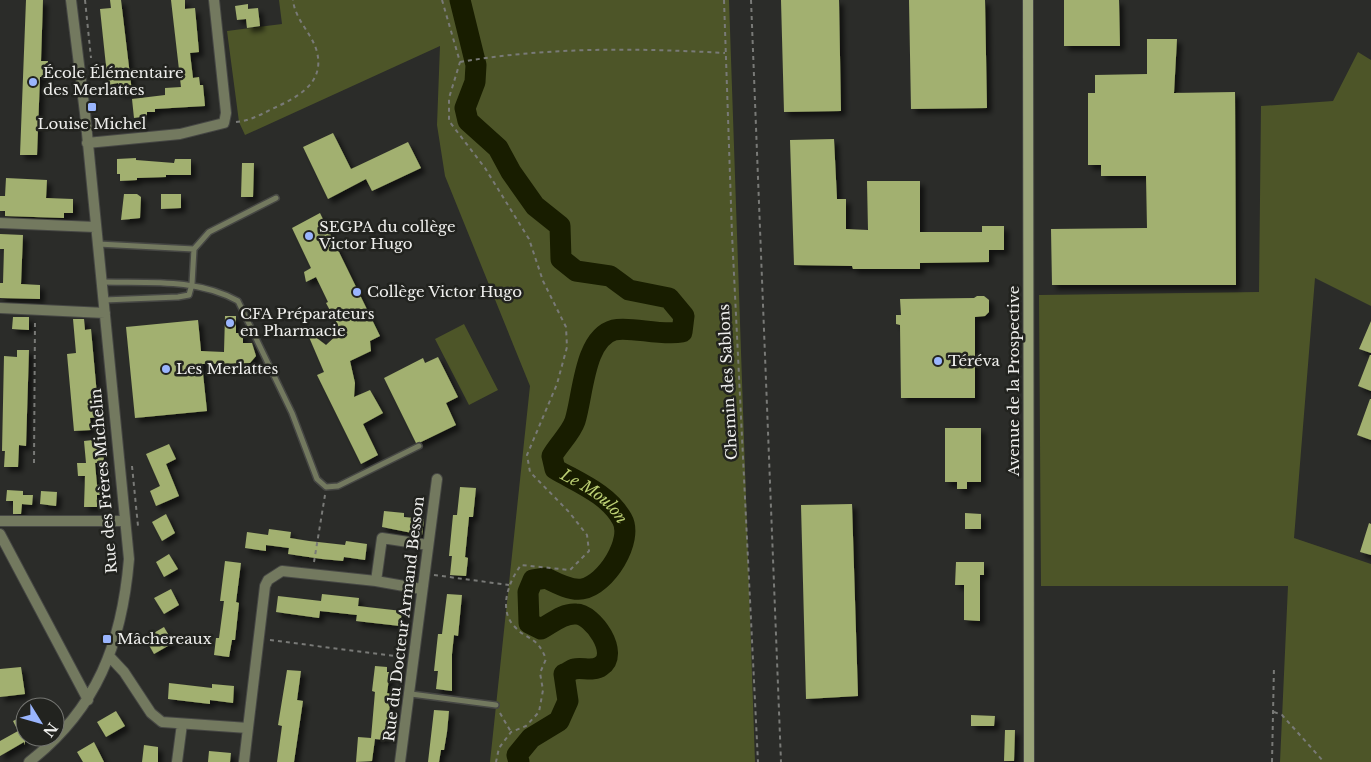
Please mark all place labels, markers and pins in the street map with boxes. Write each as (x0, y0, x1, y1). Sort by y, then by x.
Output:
place label: École Élémentaire des Merlattes (43, 63, 184, 99)
marker: École Élémentaire des Merlattes (27, 76, 39, 88)
marker: Louise Michel (86, 101, 98, 113)
place label: Louise Michel (38, 114, 147, 133)
place label: SEGPA du collège Victor Hugo (318, 217, 456, 253)
marker: SEGPA du collège Victor Hugo (303, 230, 315, 242)
place label: Collège Victor Hugo (367, 282, 522, 301)
marker: Collège Victor Hugo (351, 286, 363, 298)
place label: CFA Préparateurs en Pharmacie (240, 304, 375, 340)
marker: CFA Préparateurs en Pharmacie (224, 317, 236, 329)
place label: Téréva (948, 351, 1000, 370)
marker: Téréva (932, 355, 944, 367)
place label: Les Merlattes (176, 359, 278, 378)
marker: Les Merlattes (160, 363, 172, 375)
place label: Mâchereaux (117, 629, 212, 648)
marker: Mâchereaux (101, 633, 113, 645)

